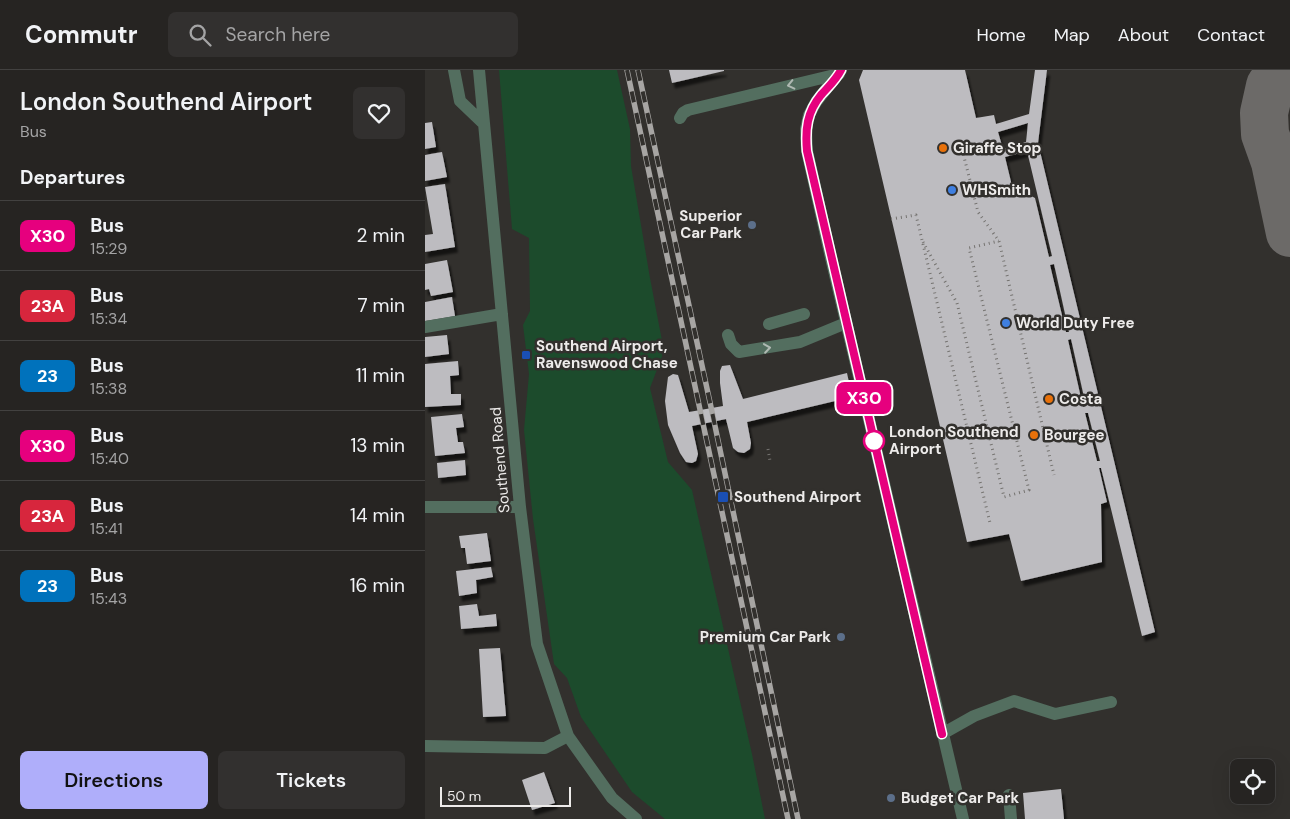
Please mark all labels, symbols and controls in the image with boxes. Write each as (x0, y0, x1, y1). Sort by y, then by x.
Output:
search box (168, 12, 518, 57)
text: Commutr (25, 19, 138, 50)
icon: search (186, 21, 214, 49)
text: Search here (226, 22, 330, 47)
text: Home (976, 23, 1026, 47)
text: Map (1054, 23, 1090, 47)
text: About (1118, 23, 1169, 47)
text: Contact (1197, 23, 1265, 47)
one-way arrow (787, 79, 796, 90)
text: London Southend Airport (20, 86, 312, 117)
button: heart (353, 87, 405, 139)
text: Bus (20, 121, 47, 142)
place label: Giraffe Stop (953, 138, 1042, 158)
marker: Giraffe Stop (937, 142, 949, 154)
text: Departures (20, 165, 125, 190)
place label: WHSmith (962, 180, 1031, 200)
marker: WHSmith (946, 184, 958, 196)
place label: Superior Car Park (679, 206, 742, 243)
text: Bus (90, 213, 124, 238)
marker: Superior Car Park (746, 219, 758, 231)
text: 2 min (357, 223, 405, 248)
text: X30 (30, 224, 65, 248)
text: 15:29 (90, 238, 127, 259)
text: Bus (90, 283, 124, 308)
text: 7 min (357, 293, 405, 318)
text: 23A (31, 294, 64, 318)
text: 15:34 (90, 308, 127, 329)
place label: World Duty Free (1016, 313, 1134, 333)
marker: World Duty Free (1000, 317, 1012, 329)
place label: Southend Airport, Ravenswood Chase (536, 336, 678, 373)
one-way arrow (763, 343, 771, 354)
marker: Southend Airport, Ravenswood Chase (520, 349, 532, 361)
text: Bus (90, 353, 124, 378)
text: 11 min (356, 363, 405, 388)
text: 23 (37, 364, 58, 388)
text: 15:38 (90, 378, 127, 399)
line badge: X30 (835, 382, 893, 414)
text: X30 (846, 386, 882, 410)
place label: Costa (1059, 389, 1102, 409)
marker: Costa (1043, 393, 1055, 405)
street label: Southend Road (485, 406, 515, 514)
place label: London Southend Airport (889, 422, 1019, 459)
text: Bus (90, 423, 124, 448)
place label: Bourgee (1044, 425, 1105, 445)
marker: Bourgee (1028, 429, 1040, 441)
marker: London Southend Airport (863, 430, 885, 452)
text: 13 min (350, 433, 405, 458)
text: X30 (30, 434, 65, 458)
text: 15:40 (90, 448, 129, 469)
place label: Southend Airport (734, 487, 861, 507)
marker: Southend Airport (716, 490, 730, 504)
text: Bus (90, 493, 124, 518)
text: 14 min (350, 503, 405, 528)
text: 23A (31, 504, 64, 528)
text: 15:41 (90, 518, 123, 539)
text: Bus (90, 563, 124, 588)
text: 16 min (350, 573, 405, 598)
text: 23 (37, 574, 58, 598)
text: 15:43 (90, 588, 127, 609)
place label: Premium Car Park (700, 627, 831, 647)
marker: Premium Car Park (835, 631, 847, 643)
button: Directions (20, 751, 208, 809)
button: Tickets (218, 751, 405, 809)
map controls (1230, 759, 1275, 804)
button: locate (1230, 759, 1275, 804)
scale bar (440, 784, 571, 807)
text: 50 m (447, 787, 481, 805)
place label: Budget Car Park (901, 788, 1019, 808)
marker: Budget Car Park (885, 792, 897, 804)

